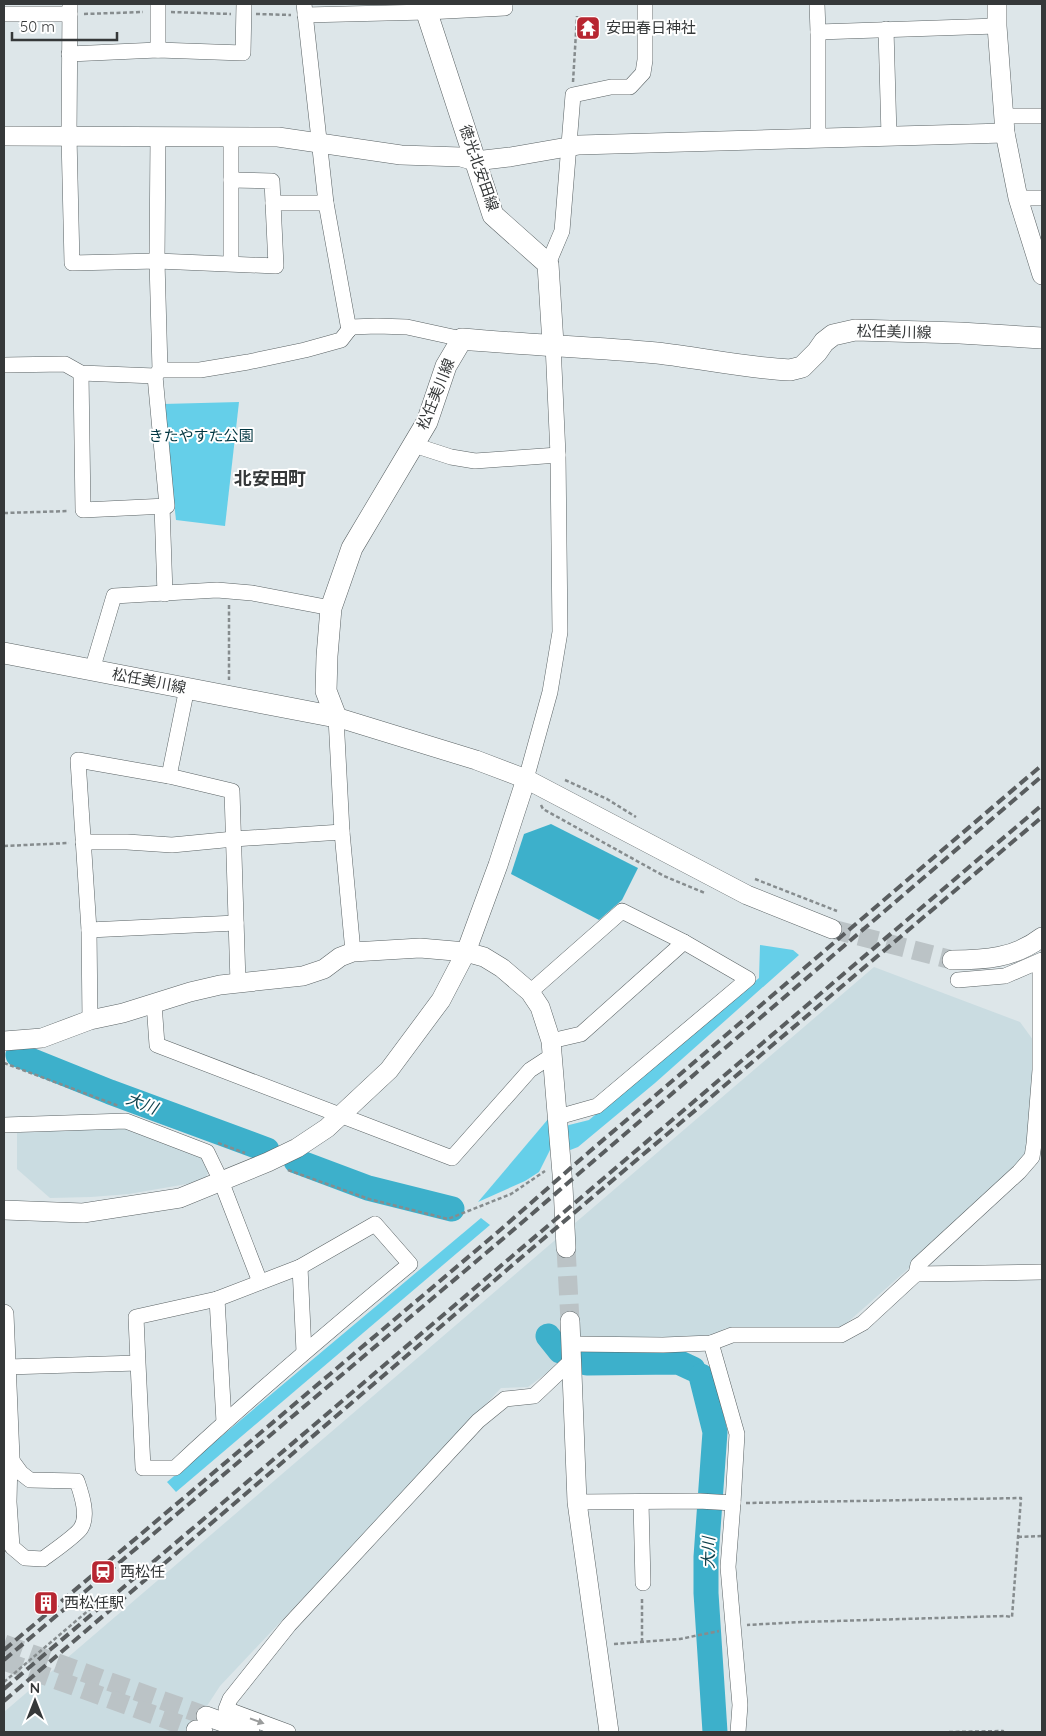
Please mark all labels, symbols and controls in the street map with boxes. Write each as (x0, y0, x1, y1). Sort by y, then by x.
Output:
scale bar (12, 10, 118, 42)
temple icon: 安田春日神社 (575, 15, 601, 41)
text: 50 m (20, 17, 55, 36)
place label: 安田春日神社 (606, 18, 696, 37)
street label: 徳光北安田線 (456, 122, 503, 213)
street label: 松任美川線 (856, 321, 932, 342)
street label: 松任美川線 (413, 355, 458, 432)
park label: きたやすた公園 (148, 426, 254, 445)
district label: 北安田町 (234, 467, 306, 490)
street label: 松任美川線 (110, 664, 188, 697)
water label: 大川 (123, 1088, 162, 1119)
water label: 大川 (698, 1535, 718, 1569)
station icon: 西松任 (90, 1559, 116, 1585)
place label: 西松任 (120, 1562, 165, 1581)
building icon: 西松任駅 (33, 1590, 59, 1616)
place label: 西松任駅 (64, 1593, 124, 1612)
north arrow (10, 1676, 60, 1726)
text: N (30, 1679, 40, 1697)
one-way arrow (250, 1717, 265, 1725)

